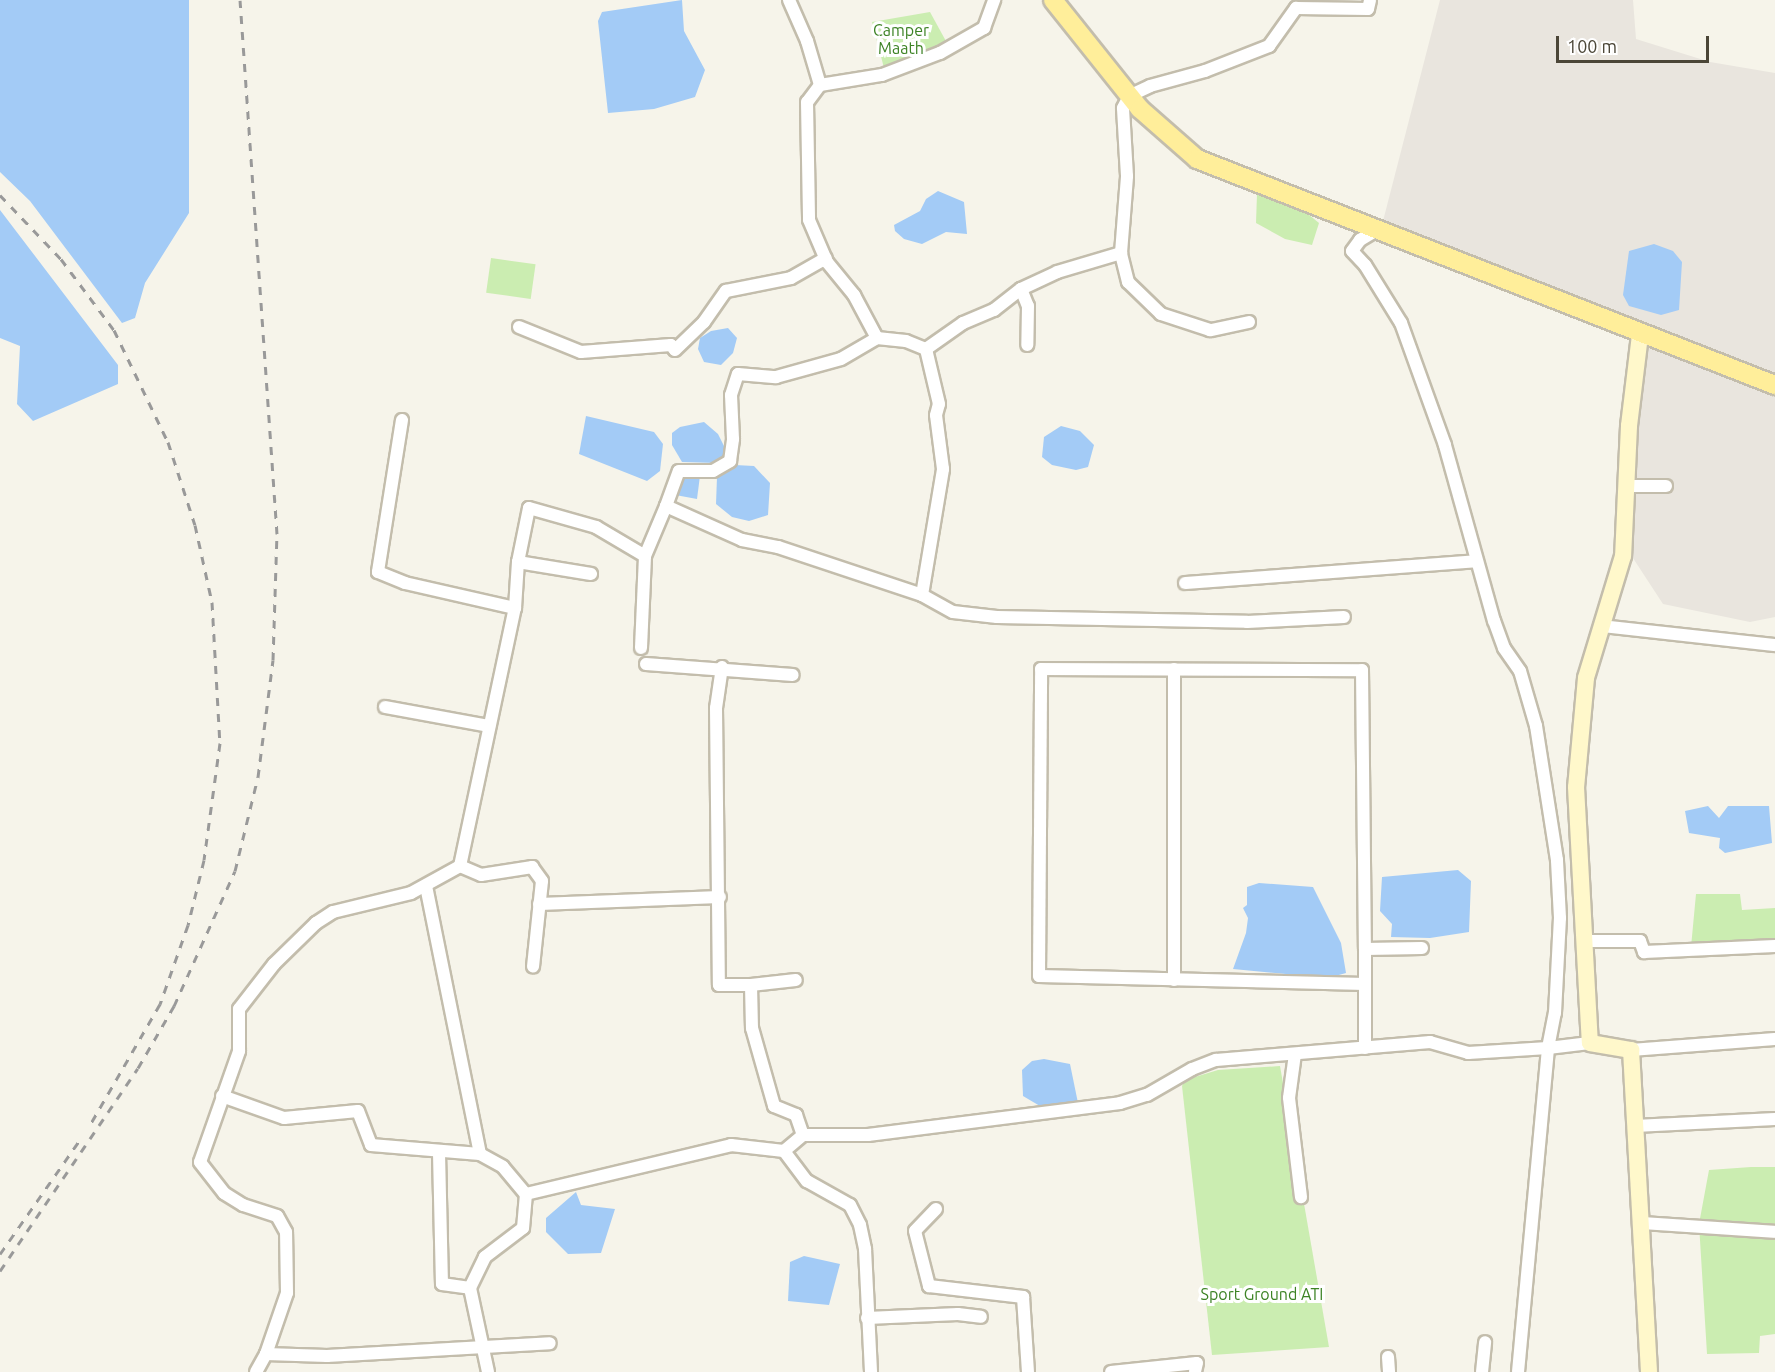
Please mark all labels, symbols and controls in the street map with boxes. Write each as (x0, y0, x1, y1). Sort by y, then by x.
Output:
park label: Camper Maath (873, 20, 929, 58)
scale bar (1559, 24, 1712, 62)
text: 100 m (1567, 36, 1617, 56)
park label: Sport Ground ATI (1201, 1284, 1323, 1304)

